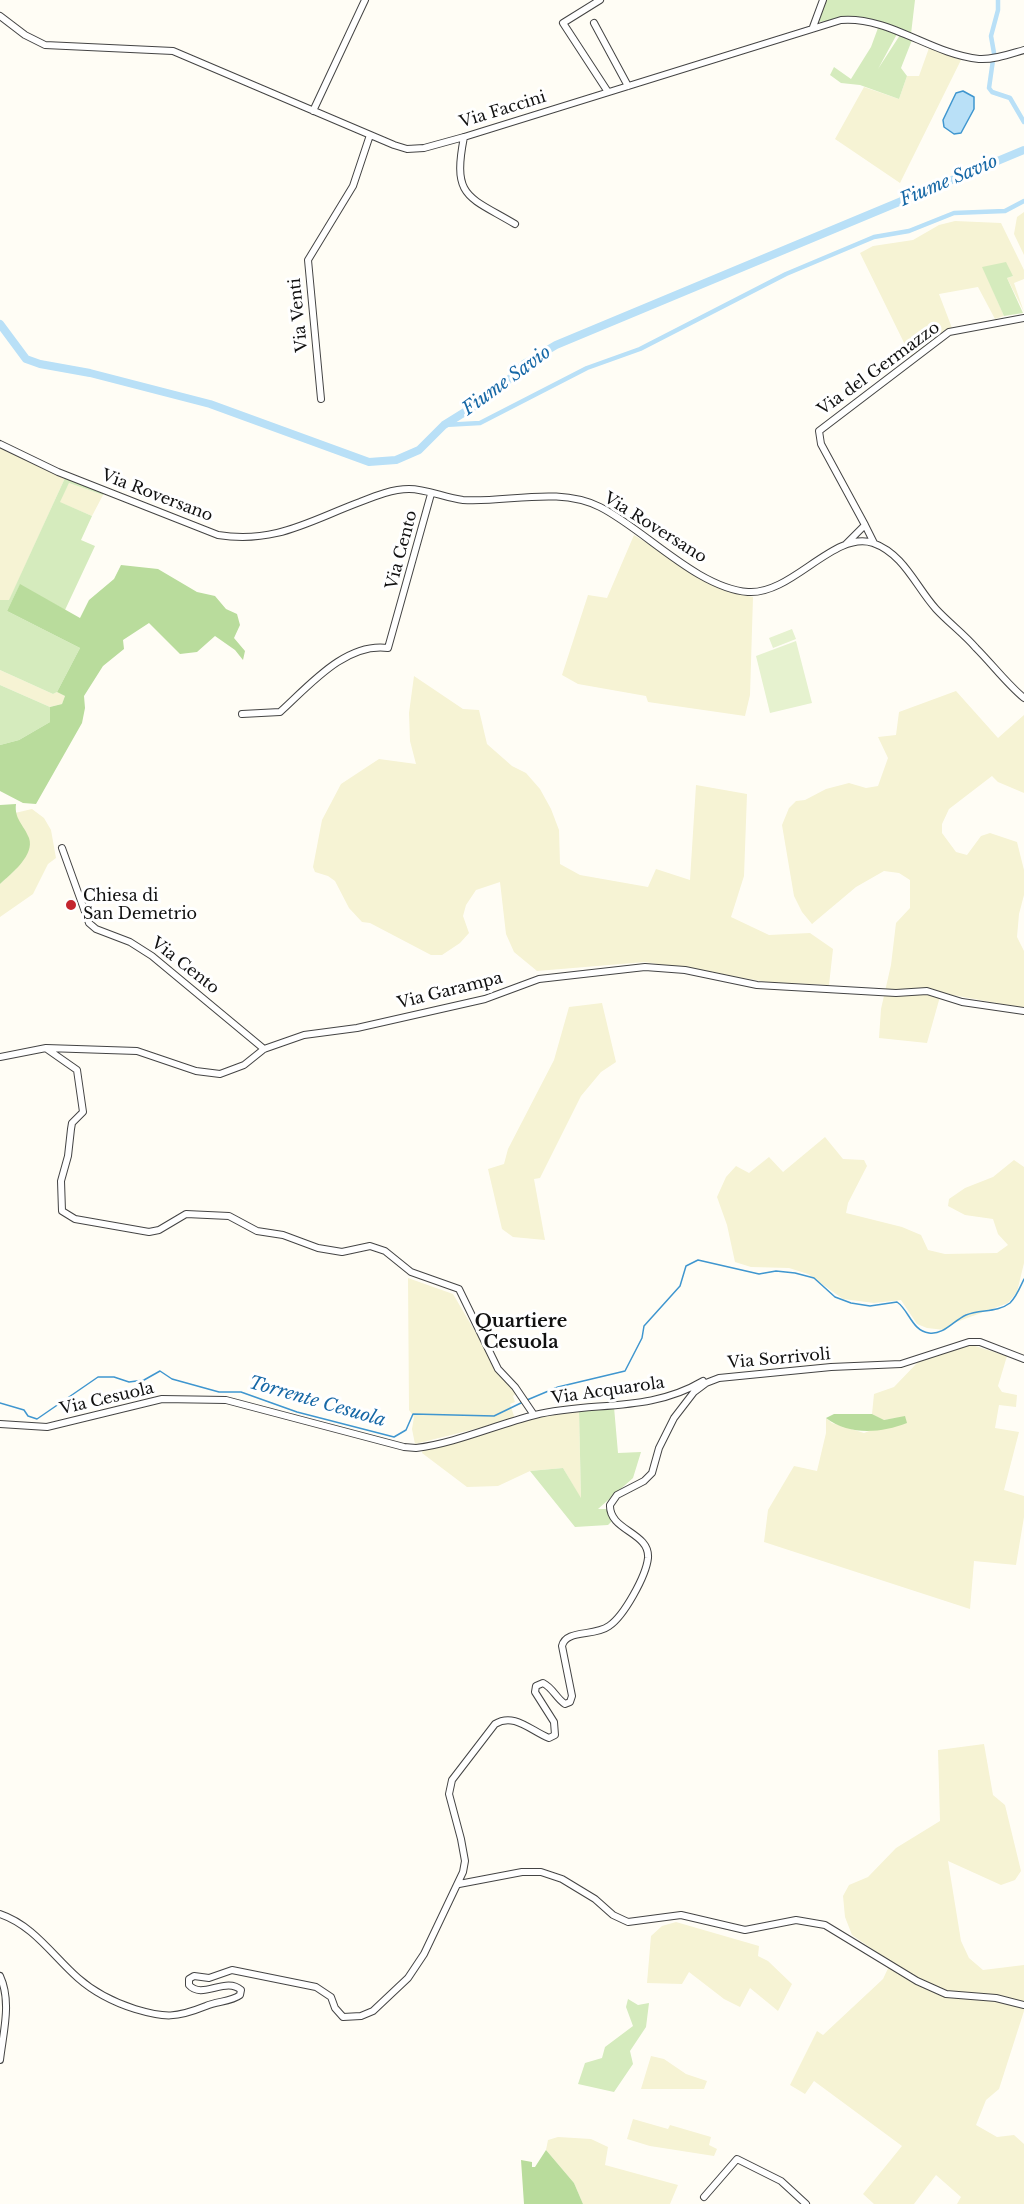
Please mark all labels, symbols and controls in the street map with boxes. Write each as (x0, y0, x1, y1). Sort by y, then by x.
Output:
street label: Via Faccini (457, 88, 549, 132)
water label: Fiume Savio (897, 151, 1001, 211)
street label: Via Venti (286, 277, 312, 353)
street label: Via del Germazzo (814, 318, 944, 420)
water label: Fiume Savio (458, 342, 556, 420)
street label: Via Roversano (99, 466, 215, 526)
street label: Via Roversano (600, 489, 710, 567)
street label: Via Cento (382, 508, 422, 592)
place label: Chiesa di San Demetrio (83, 886, 197, 924)
marker: Chiesa di San Demetrio (64, 898, 78, 912)
street label: Via Cento (147, 934, 223, 998)
street label: Via Garampa (396, 969, 504, 1013)
district label: Quartiere Cesuola (475, 1311, 567, 1354)
street label: Via Sorrivoli (727, 1345, 831, 1373)
water label: Torrente Cesuola (246, 1372, 388, 1432)
street label: Via Acquarola (550, 1374, 666, 1408)
street label: Via Cesuola (58, 1379, 156, 1419)

